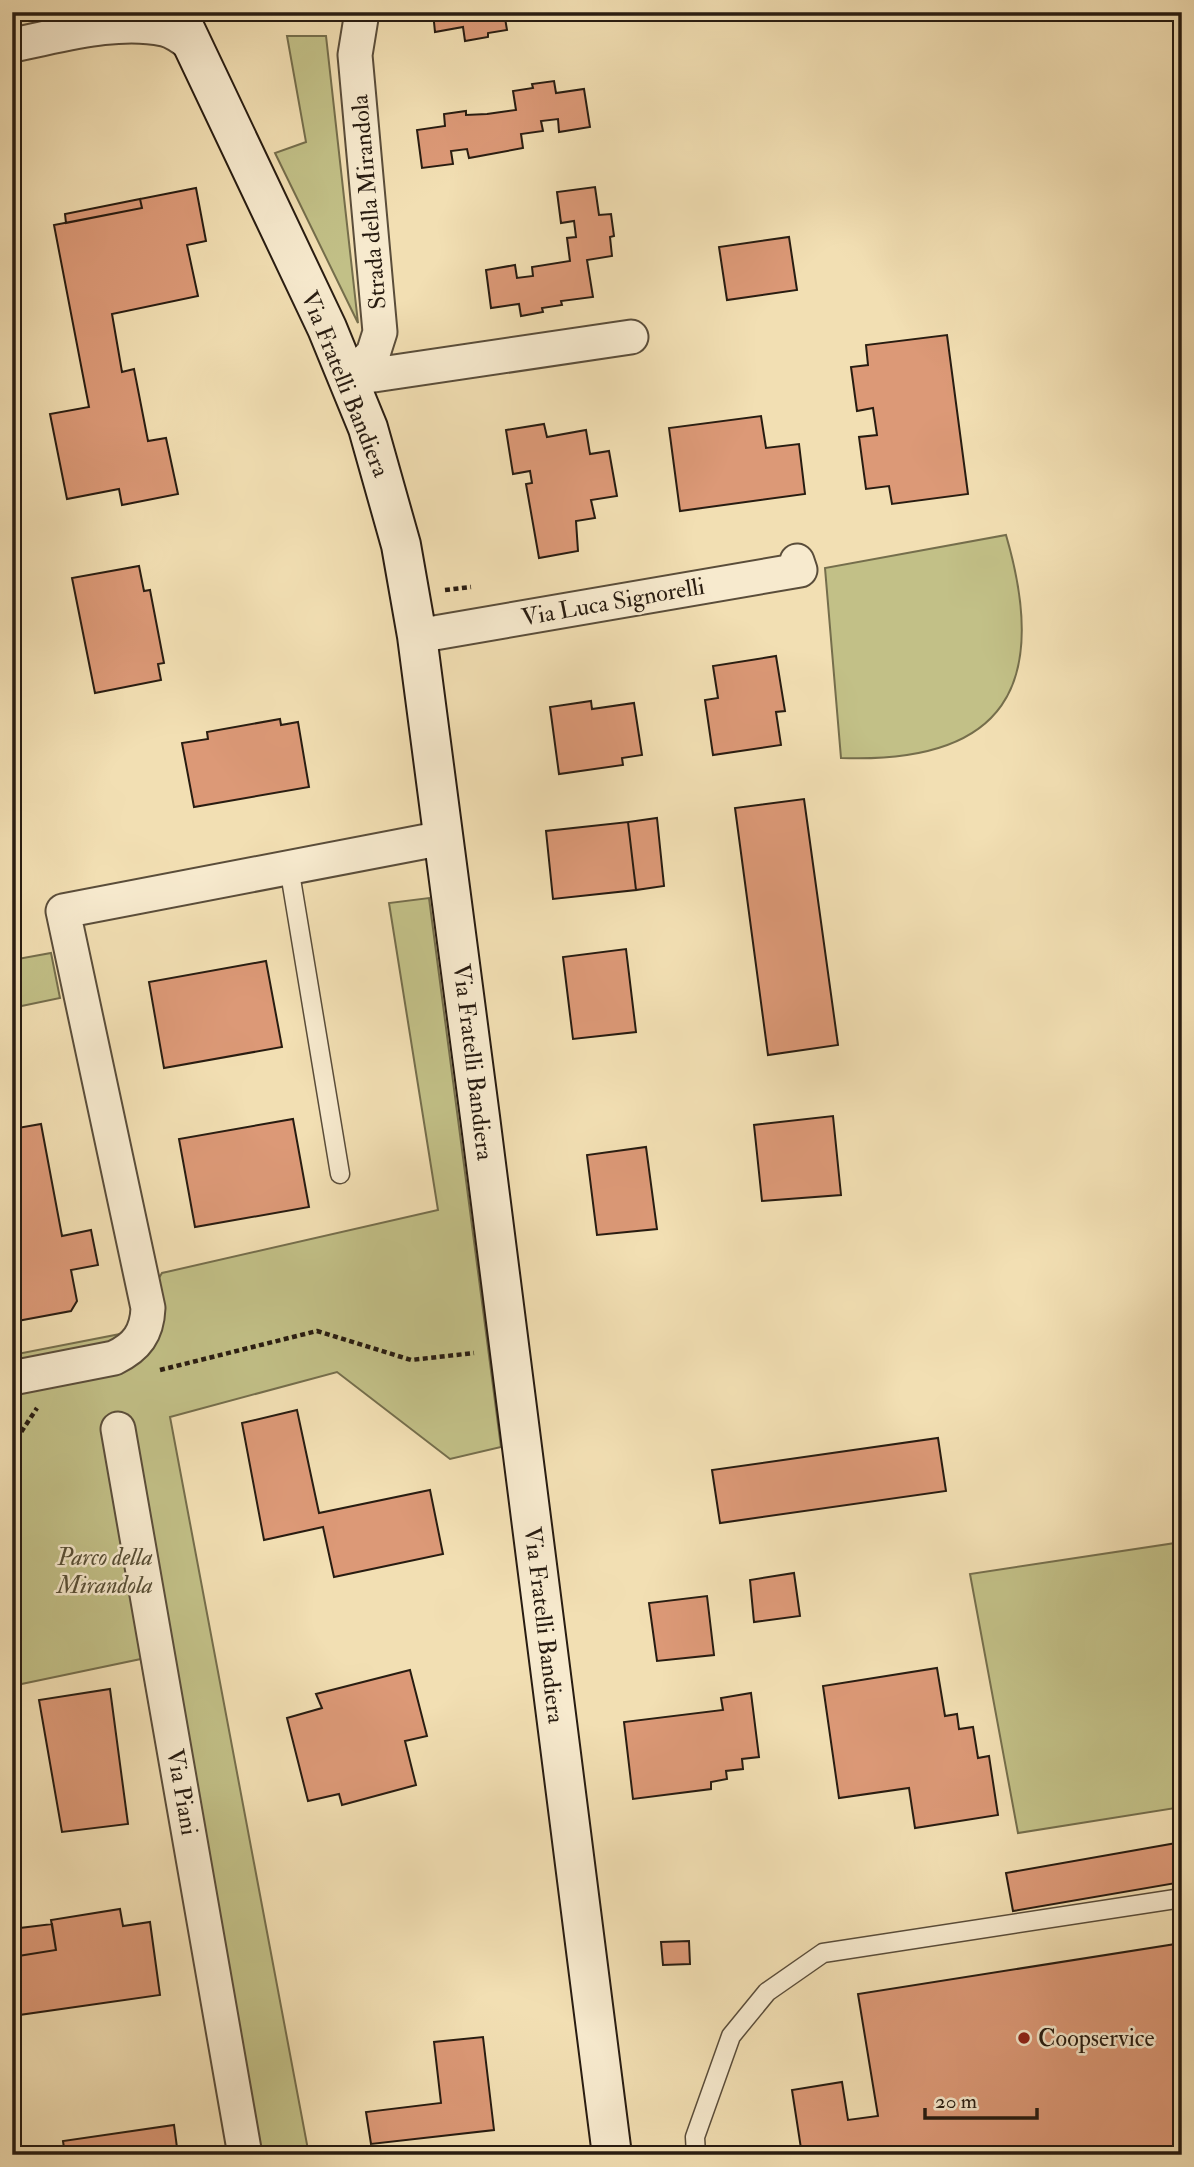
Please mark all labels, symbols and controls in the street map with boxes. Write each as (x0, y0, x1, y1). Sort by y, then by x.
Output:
street label: Strada della Mirandola (344, 92, 394, 311)
street label: Via Fratelli Bandiera (294, 286, 397, 483)
street label: Via Luca Signorelli (519, 571, 707, 633)
street label: Via Fratelli Bandiera (446, 962, 501, 1163)
street label: Via Fratelli Bandiera (517, 1525, 572, 1726)
park label: Parco della Mirandola (55, 1542, 153, 1601)
street label: Via Piani (159, 1746, 205, 1838)
place label: Coopservice (1038, 2023, 1155, 2054)
marker: Coopservice (1016, 2030, 1032, 2046)
scale bar (925, 2076, 1036, 2120)
text: 20 m (935, 2088, 977, 2115)

